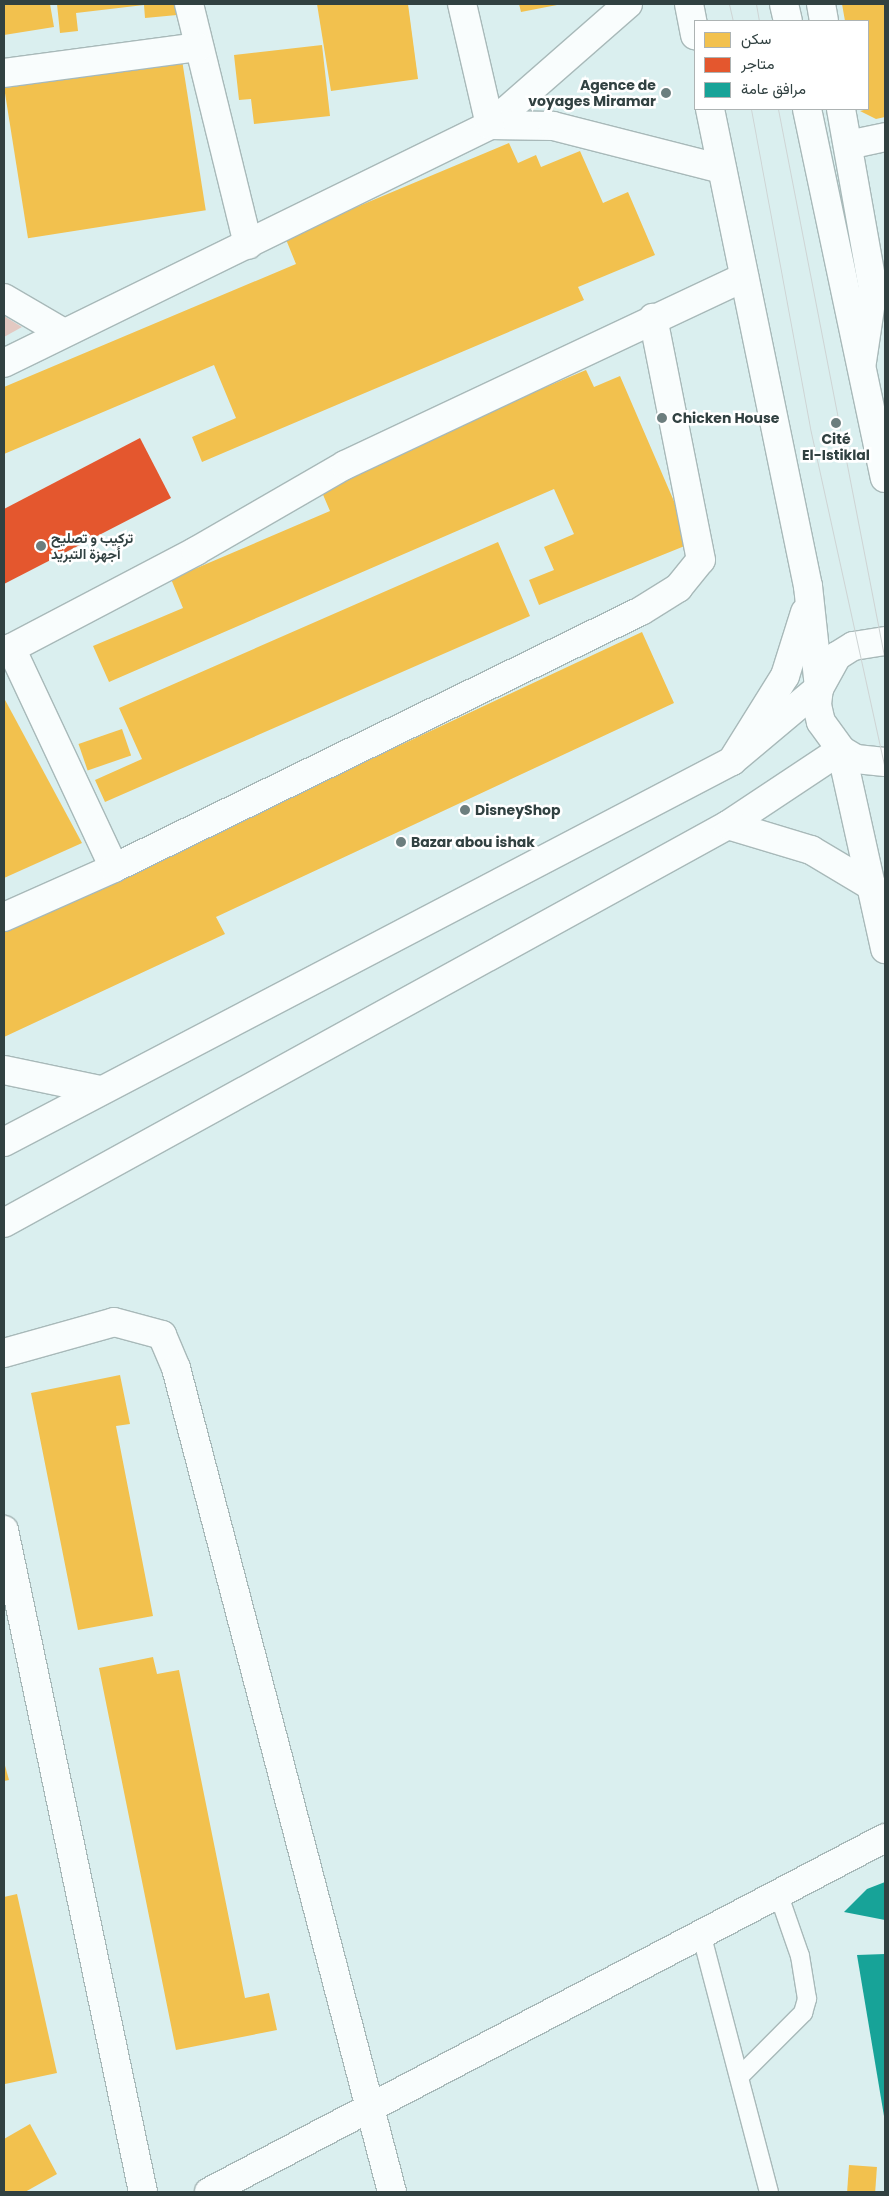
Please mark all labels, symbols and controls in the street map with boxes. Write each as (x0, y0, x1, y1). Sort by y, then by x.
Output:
legend (694, 20, 869, 110)
text: سكن (741, 28, 771, 49)
text: متاجر (741, 53, 775, 74)
place label: Agence de voyages Miramar (528, 77, 656, 110)
text: مرافق عامة (741, 78, 806, 99)
marker: Agence de voyages Miramar (660, 87, 672, 99)
place label: Chicken House (672, 410, 779, 426)
marker: Chicken House (656, 412, 668, 424)
marker: Cité El-Istiklal (830, 417, 842, 429)
place label: Cité El-Istiklal (802, 431, 870, 464)
place label: تركيب و تصليح أجهزة التبريد (51, 530, 133, 562)
marker: تركيب و تصليح أجهزة التبريد (35, 540, 47, 552)
place label: DisneyShop (475, 802, 560, 818)
marker: DisneyShop (459, 804, 471, 816)
place label: Bazar abou ishak (411, 834, 535, 850)
marker: Bazar abou ishak (395, 836, 407, 848)

